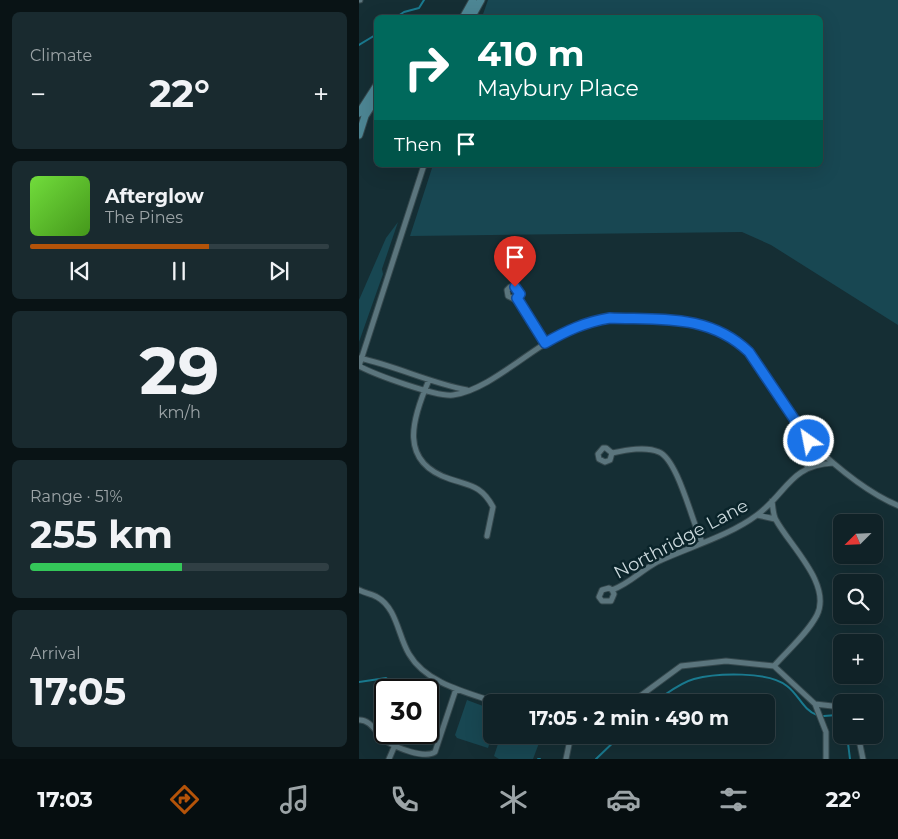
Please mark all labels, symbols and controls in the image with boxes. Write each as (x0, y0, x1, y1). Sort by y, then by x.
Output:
text: 410 m (477, 32, 584, 75)
icon: right (394, 35, 459, 100)
text: Climate (30, 46, 92, 65)
text: 22° (149, 70, 210, 117)
text: Maybury Place (477, 75, 639, 102)
text: − (30, 77, 46, 111)
text: + (313, 77, 329, 111)
icon: arrive (452, 130, 480, 158)
text: Then (394, 133, 442, 156)
text: Afterglow (105, 185, 204, 208)
text: The Pines (105, 208, 183, 227)
pin (494, 236, 536, 287)
icon: arrive (501, 243, 529, 271)
icon: previous (66, 257, 94, 285)
icon: pause (165, 257, 193, 285)
icon: next (265, 257, 293, 285)
text: 29 (140, 331, 219, 410)
text: km/h (158, 403, 201, 422)
position arrow (782, 414, 834, 466)
text: Range · 51% (30, 487, 123, 506)
street label: Northridge Lane (610, 494, 752, 584)
text: 255 km (30, 511, 173, 558)
north arrow (833, 514, 883, 564)
map controls (833, 514, 883, 744)
button: search (833, 574, 883, 624)
button: + (833, 634, 883, 684)
text: Arrival (30, 644, 80, 663)
text: 17:05 (30, 668, 126, 715)
speed limit sign: 30 (374, 679, 439, 744)
button: − (833, 694, 883, 744)
text: 17:05 · 2 min · 490 m (529, 707, 729, 730)
icon: directions (167, 782, 202, 817)
icon: music (277, 782, 312, 817)
icon: phone (387, 782, 422, 817)
icon: climate (496, 782, 531, 817)
icon: car (606, 782, 641, 817)
icon: filters (716, 782, 751, 817)
text: 17:03 (37, 786, 93, 813)
text: 22° (826, 786, 861, 813)

